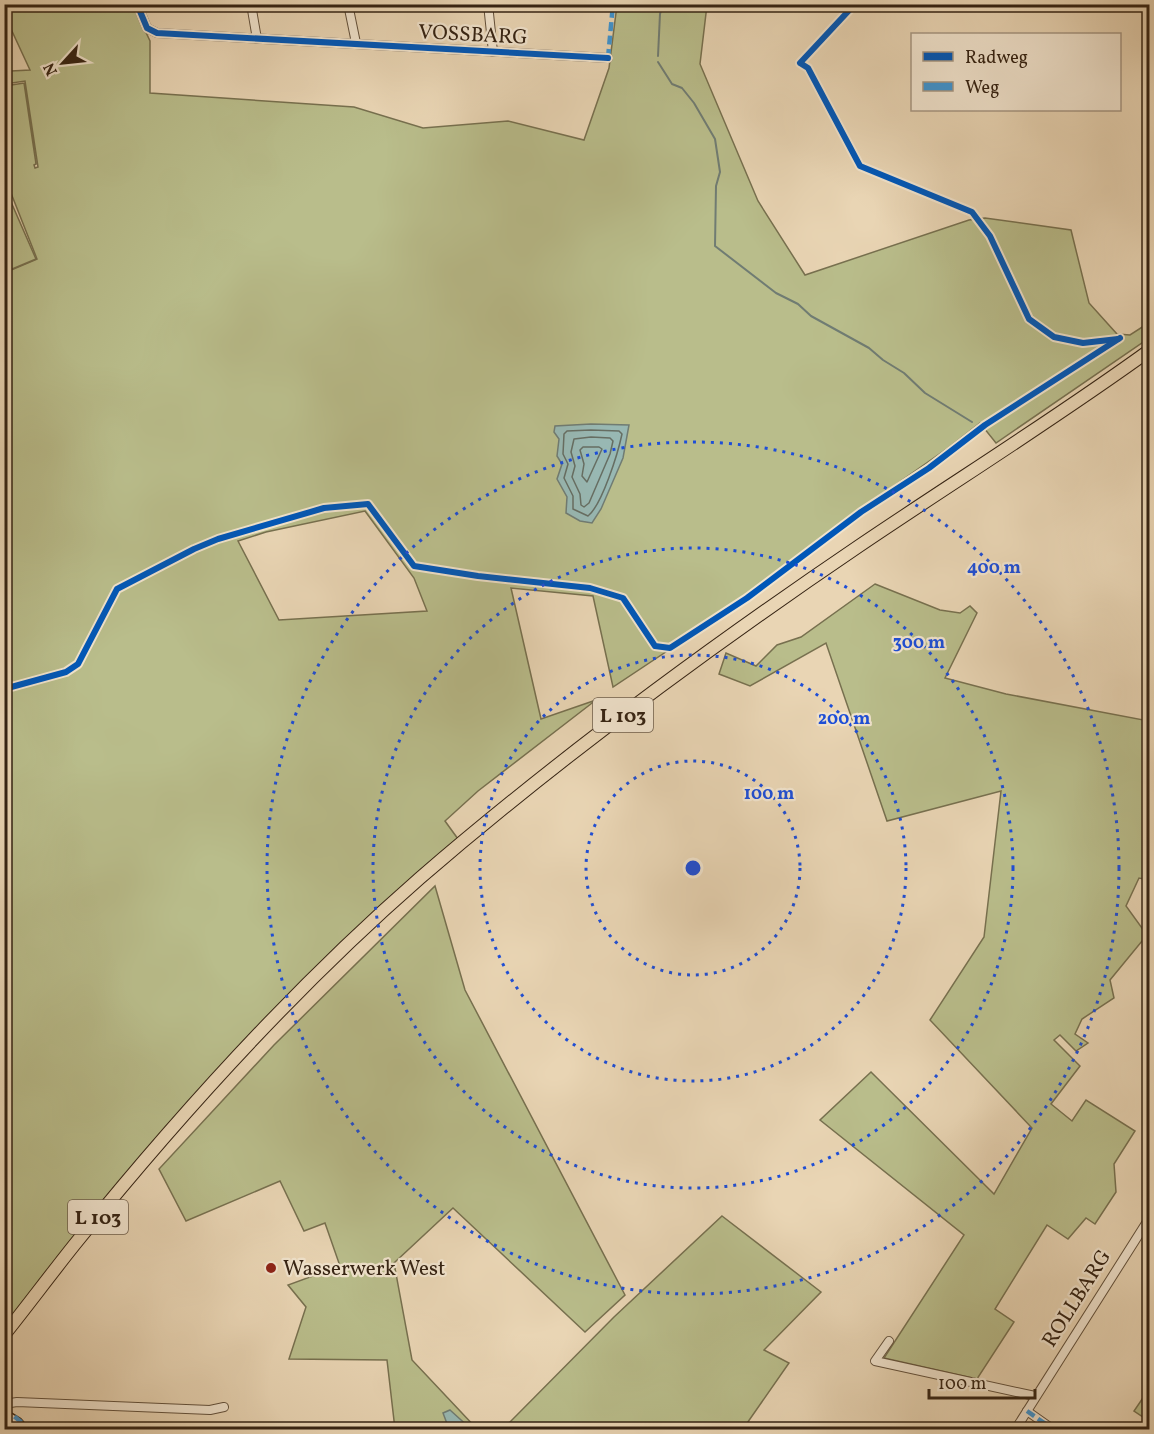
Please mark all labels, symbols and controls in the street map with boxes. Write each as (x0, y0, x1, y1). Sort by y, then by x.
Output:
street label: VOSSBARG (417, 18, 528, 53)
north arrow (33, 33, 93, 93)
legend (911, 33, 1121, 111)
text: Radweg (965, 46, 1028, 71)
text: N (39, 58, 64, 79)
text: Weg (965, 76, 999, 101)
text: 400 m (967, 556, 1021, 581)
text: 300 m (893, 631, 945, 656)
road number: L 103 (593, 698, 653, 732)
text: 200 m (818, 707, 870, 732)
text: 100 m (744, 782, 794, 807)
centre of rings (683, 858, 703, 878)
road number: L 103 (68, 1200, 128, 1234)
street label: ROLLBARG (1036, 1244, 1119, 1353)
place label: Wasserwerk West (283, 1255, 445, 1284)
marker: Wasserwerk West (264, 1261, 278, 1275)
scale bar (929, 1362, 1036, 1400)
text: 100 m (938, 1372, 987, 1397)

